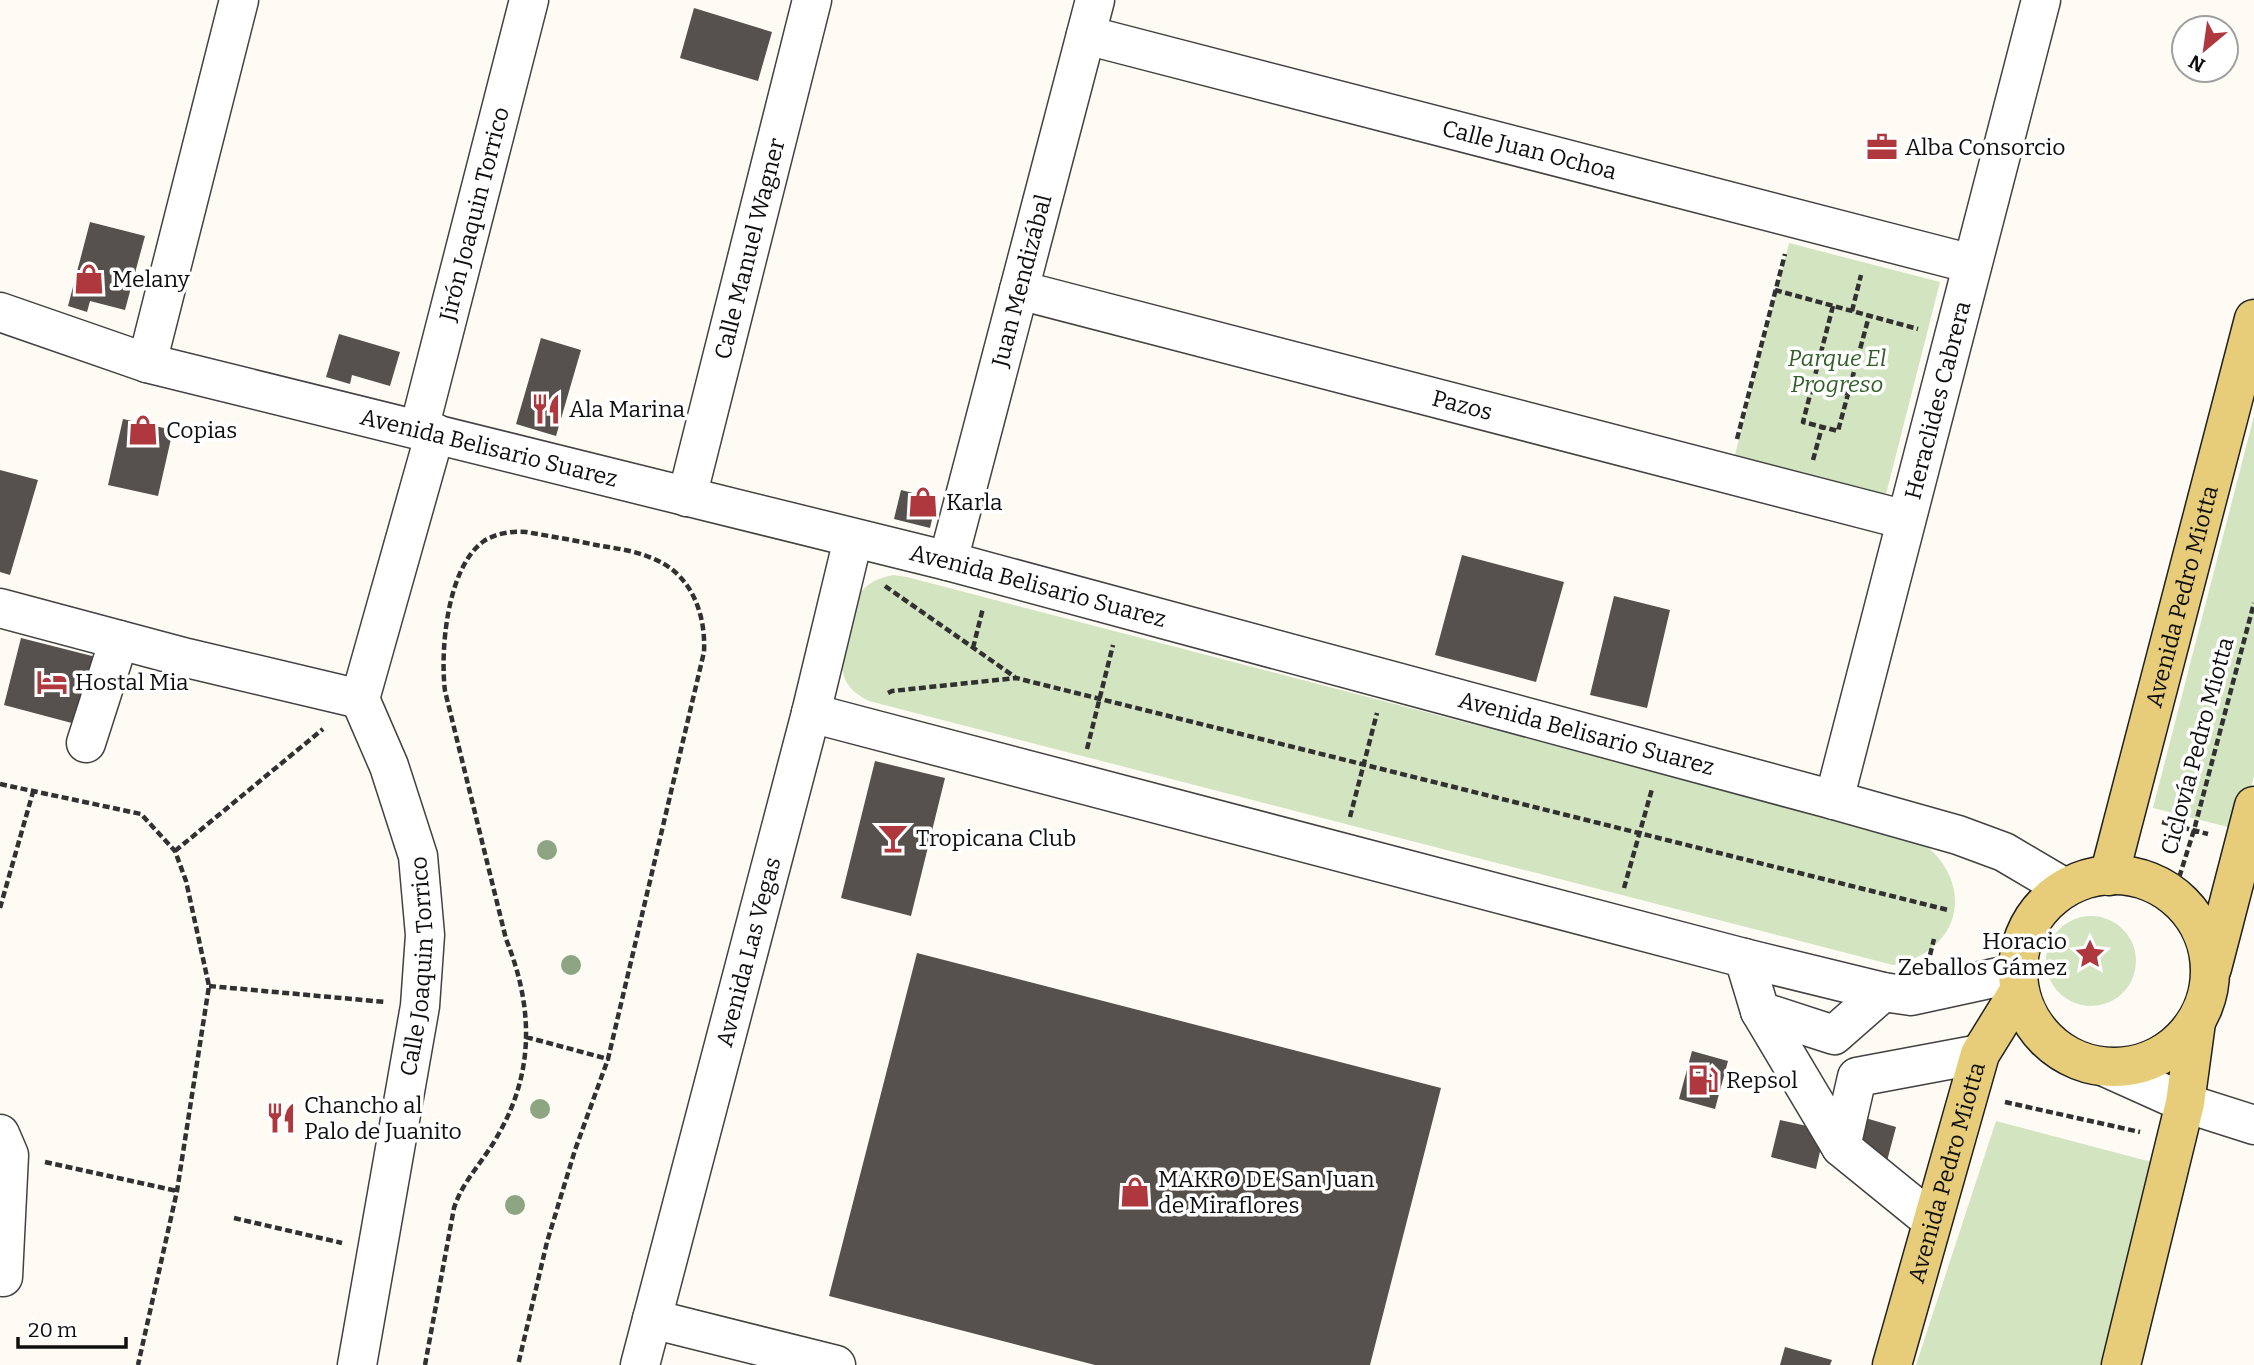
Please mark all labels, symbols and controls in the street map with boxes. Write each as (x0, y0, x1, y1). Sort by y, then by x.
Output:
north arrow (2170, 14, 2240, 84)
text: N (2185, 50, 2209, 77)
street label: Jirón Joaquin Torrico (433, 104, 515, 325)
street label: Calle Juan Ochoa (1439, 114, 1620, 186)
office icon: Alba Consorcio (1865, 130, 1899, 164)
place label: Alba Consorcio (1905, 133, 2066, 161)
street label: Calle Manuel Wagner (708, 135, 791, 362)
street label: Juan Mendizábal (985, 191, 1058, 371)
shop icon: Melany (72, 262, 106, 296)
place label: Melany (112, 265, 190, 293)
street label: Heraclides Cabrera (1898, 298, 1977, 502)
park label: Parque El Progreso (1788, 344, 1886, 398)
street label: Pazos (1429, 384, 1495, 426)
restaurant icon: Ala Marina (529, 392, 563, 426)
place label: Ala Marina (569, 395, 685, 423)
street label: Avenida Belisario Suarez (358, 402, 621, 493)
shop icon: Copias (126, 413, 160, 447)
place label: Copias (166, 416, 237, 444)
street label: Avenida Pedro Miotta (2140, 482, 2224, 710)
shop icon: Karla (906, 485, 940, 519)
place label: Karla (946, 488, 1003, 516)
street label: Avenida Belisario Suarez (907, 538, 1169, 633)
street label: Ciclovía Pedro Miotta (2154, 634, 2240, 858)
hotel icon: Hostal Mia (35, 665, 69, 699)
place label: Hostal Mia (75, 668, 189, 696)
street label: Avenida Belisario Suarez (1455, 685, 1717, 781)
bar icon: Tropicana Club (876, 821, 910, 855)
place label: Tropicana Club (916, 824, 1076, 852)
street label: Avenida Las Vegas (710, 854, 787, 1050)
street label: Calle Joaquin Torrico (394, 855, 439, 1078)
place label: Horacio Zeballos Gámez (1898, 927, 2067, 981)
place icon: Horacio Zeballos Gámez (2073, 937, 2107, 971)
street label: Avenida Pedro Miotta (1902, 1059, 1991, 1286)
fuel station icon: Repsol (1686, 1063, 1720, 1097)
place label: Repsol (1726, 1066, 1798, 1094)
place label: Chancho al Palo de Juanito (304, 1091, 462, 1145)
restaurant icon: Chancho al Palo de Juanito (264, 1101, 298, 1135)
place label: MAKRO DE San Juan de Miraflores (1158, 1165, 1375, 1219)
shop icon: MAKRO DE San Juan de Miraflores (1118, 1175, 1152, 1209)
scale bar (18, 1306, 126, 1350)
text: 20 m (28, 1317, 77, 1343)

